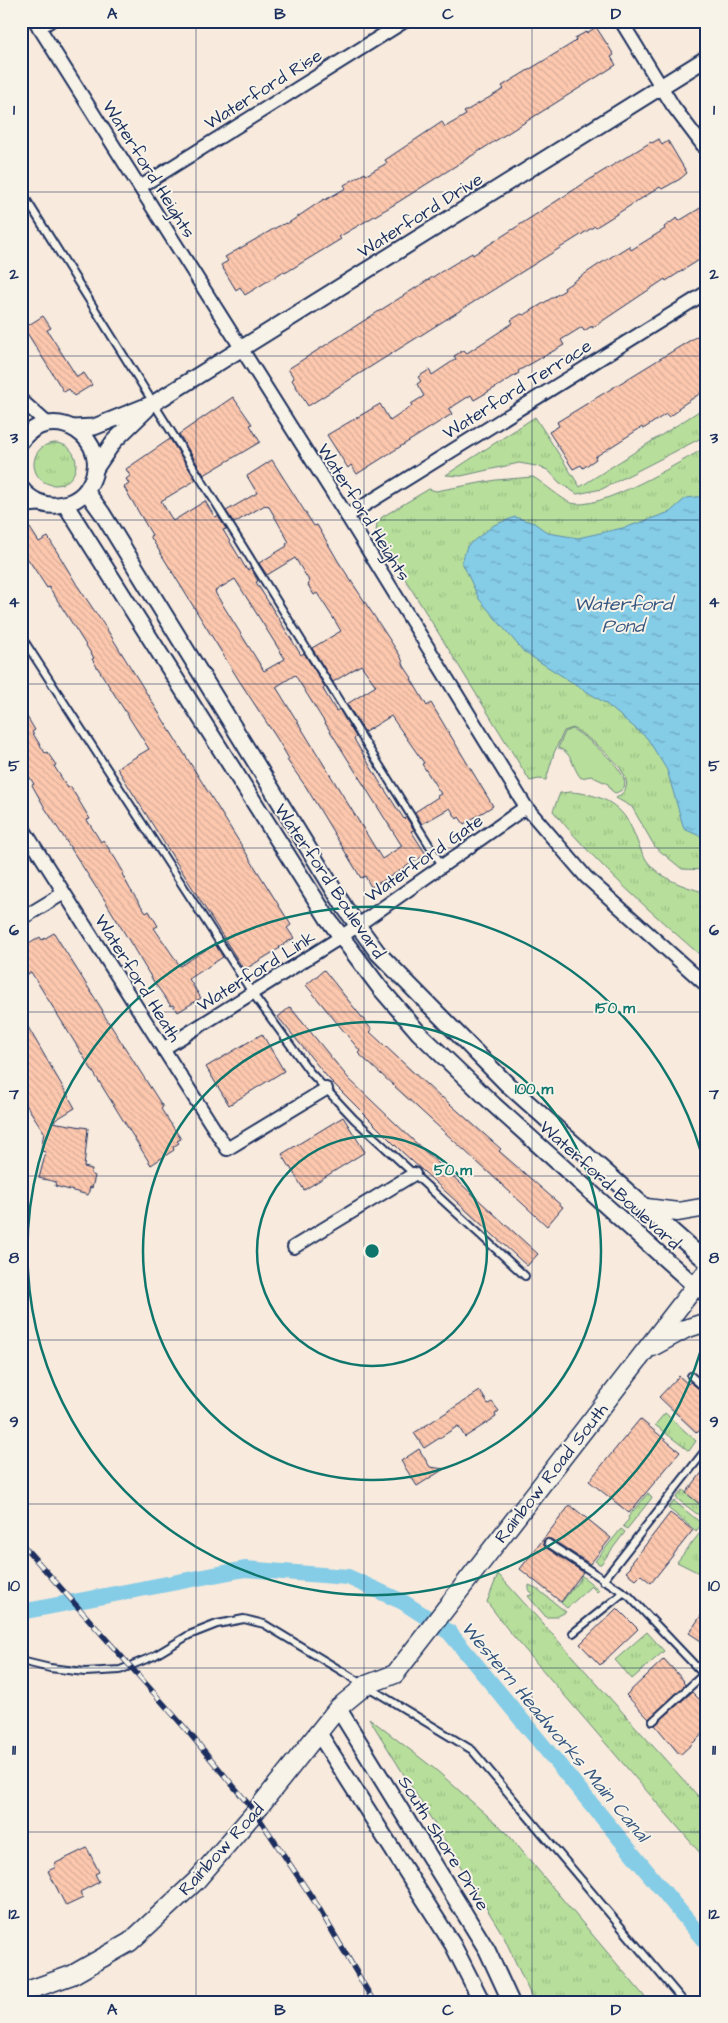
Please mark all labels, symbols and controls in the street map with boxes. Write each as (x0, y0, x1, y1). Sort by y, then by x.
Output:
text: A (107, 3, 118, 25)
text: B (274, 3, 286, 25)
text: C (442, 3, 454, 25)
text: D (611, 3, 622, 25)
street label: Waterford Rise (200, 43, 327, 136)
street label: Waterford Heights (95, 96, 201, 243)
text: 1 (13, 99, 16, 121)
text: 1 (713, 99, 716, 121)
street label: Waterford Drive (353, 167, 488, 264)
text: 2 (8, 263, 19, 285)
text: 2 (708, 263, 719, 285)
street label: Waterford Terrace (438, 333, 597, 445)
text: 3 (9, 427, 19, 449)
text: 3 (709, 427, 719, 449)
street label: Waterford Heights (310, 439, 416, 586)
text: 4 (9, 591, 20, 613)
water label: Waterford Pond (574, 591, 676, 640)
text: 4 (709, 591, 720, 613)
text: 5 (8, 755, 20, 777)
text: 5 (708, 755, 720, 777)
street label: Waterford Boulevard (268, 799, 391, 964)
street label: Waterford Gate (360, 808, 489, 908)
street label: Waterford Heath (88, 910, 187, 1047)
text: 6 (9, 919, 19, 941)
text: 6 (709, 919, 719, 941)
street label: Waterford Link (192, 925, 320, 1018)
text: 150 m (595, 998, 635, 1019)
text: 100 m (515, 1079, 554, 1100)
text: 7 (8, 1083, 19, 1105)
text: 7 (708, 1083, 719, 1105)
street label: Waterford Boulevard (533, 1115, 686, 1256)
text: 50 m (434, 1160, 472, 1181)
centre of rings (363, 1242, 381, 1260)
text: 8 (9, 1247, 20, 1269)
text: 8 (709, 1247, 720, 1269)
street label: Rainbow Road South (489, 1398, 614, 1548)
text: 9 (9, 1411, 19, 1433)
text: 9 (709, 1411, 719, 1433)
text: 10 (8, 1575, 20, 1597)
text: 10 (708, 1575, 720, 1597)
water label: Western Headworks Main Canal (454, 1616, 657, 1850)
text: 11 (12, 1739, 17, 1761)
text: 11 (712, 1739, 717, 1761)
street label: South Shore Drive (392, 1771, 495, 1916)
street label: Rainbow Road (173, 1797, 270, 1901)
text: 12 (8, 1903, 20, 1925)
text: 12 (708, 1903, 720, 1925)
text: A (107, 1999, 118, 2021)
text: B (274, 1999, 286, 2021)
text: C (442, 1999, 454, 2021)
text: D (611, 1999, 622, 2021)

